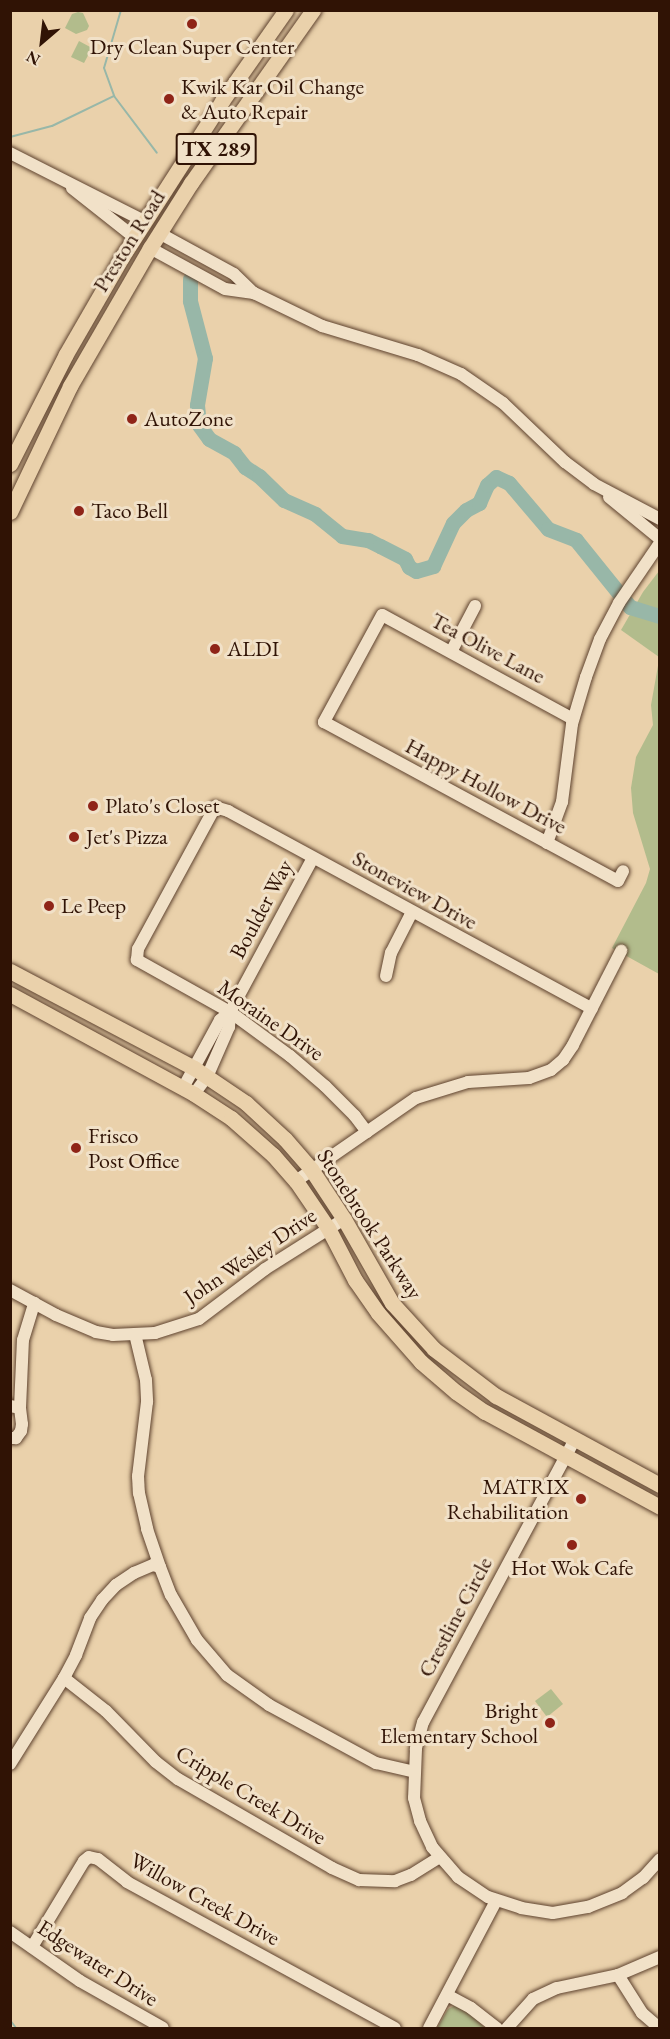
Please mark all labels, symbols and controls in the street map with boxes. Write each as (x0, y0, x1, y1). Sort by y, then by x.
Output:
north arrow (12, 12, 72, 72)
marker: Dry Clean Super Center (185, 17, 199, 31)
place label: Dry Clean Super Center (90, 34, 294, 60)
text: N (23, 46, 44, 71)
place label: Kwik Kar Oil Change & Auto Repair (181, 73, 364, 124)
marker: Kwik Kar Oil Change & Auto Repair (162, 92, 176, 106)
road number: TX 289 (176, 131, 256, 167)
street label: Preston Road (87, 185, 171, 297)
place label: AutoZone (144, 406, 233, 432)
marker: AutoZone (125, 412, 139, 426)
place label: Taco Bell (91, 498, 168, 524)
marker: Taco Bell (72, 504, 86, 518)
street label: Tea Olive Lane (426, 607, 550, 689)
place label: ALDI (227, 636, 279, 662)
marker: ALDI (208, 642, 222, 656)
street label: Happy Hollow Drive (401, 732, 571, 840)
place label: Plato's Closet (105, 793, 219, 819)
marker: Plato's Closet (86, 799, 100, 813)
place label: Jet's Pizza (86, 824, 168, 850)
marker: Jet's Pizza (67, 830, 81, 844)
street label: Stoneview Drive (348, 845, 482, 935)
street label: Boulder Way (224, 855, 298, 963)
place label: Le Peep (61, 893, 126, 919)
marker: Le Peep (42, 899, 56, 913)
street label: Moraine Drive (213, 974, 329, 1066)
place label: Frisco Post Office (88, 1122, 179, 1174)
marker: Frisco Post Office (69, 1141, 83, 1155)
street label: Stonebrook Parkway (312, 1144, 428, 1304)
street label: John Wesley Drive (179, 1202, 321, 1310)
place label: MATRIX Rehabilitation (447, 1473, 569, 1524)
marker: MATRIX Rehabilitation (574, 1492, 588, 1506)
marker: Hot Wok Cafe (565, 1538, 579, 1552)
street label: Crestline Circle (412, 1553, 498, 1681)
place label: Hot Wok Cafe (511, 1555, 633, 1581)
place label: Bright Elementary School (380, 1697, 538, 1748)
marker: Bright Elementary School (543, 1716, 557, 1730)
street label: Cripple Creek Drive (171, 1740, 331, 1850)
street label: Willow Creek Drive (125, 1847, 285, 1951)
street label: Edgewater Drive (33, 1914, 163, 2012)

